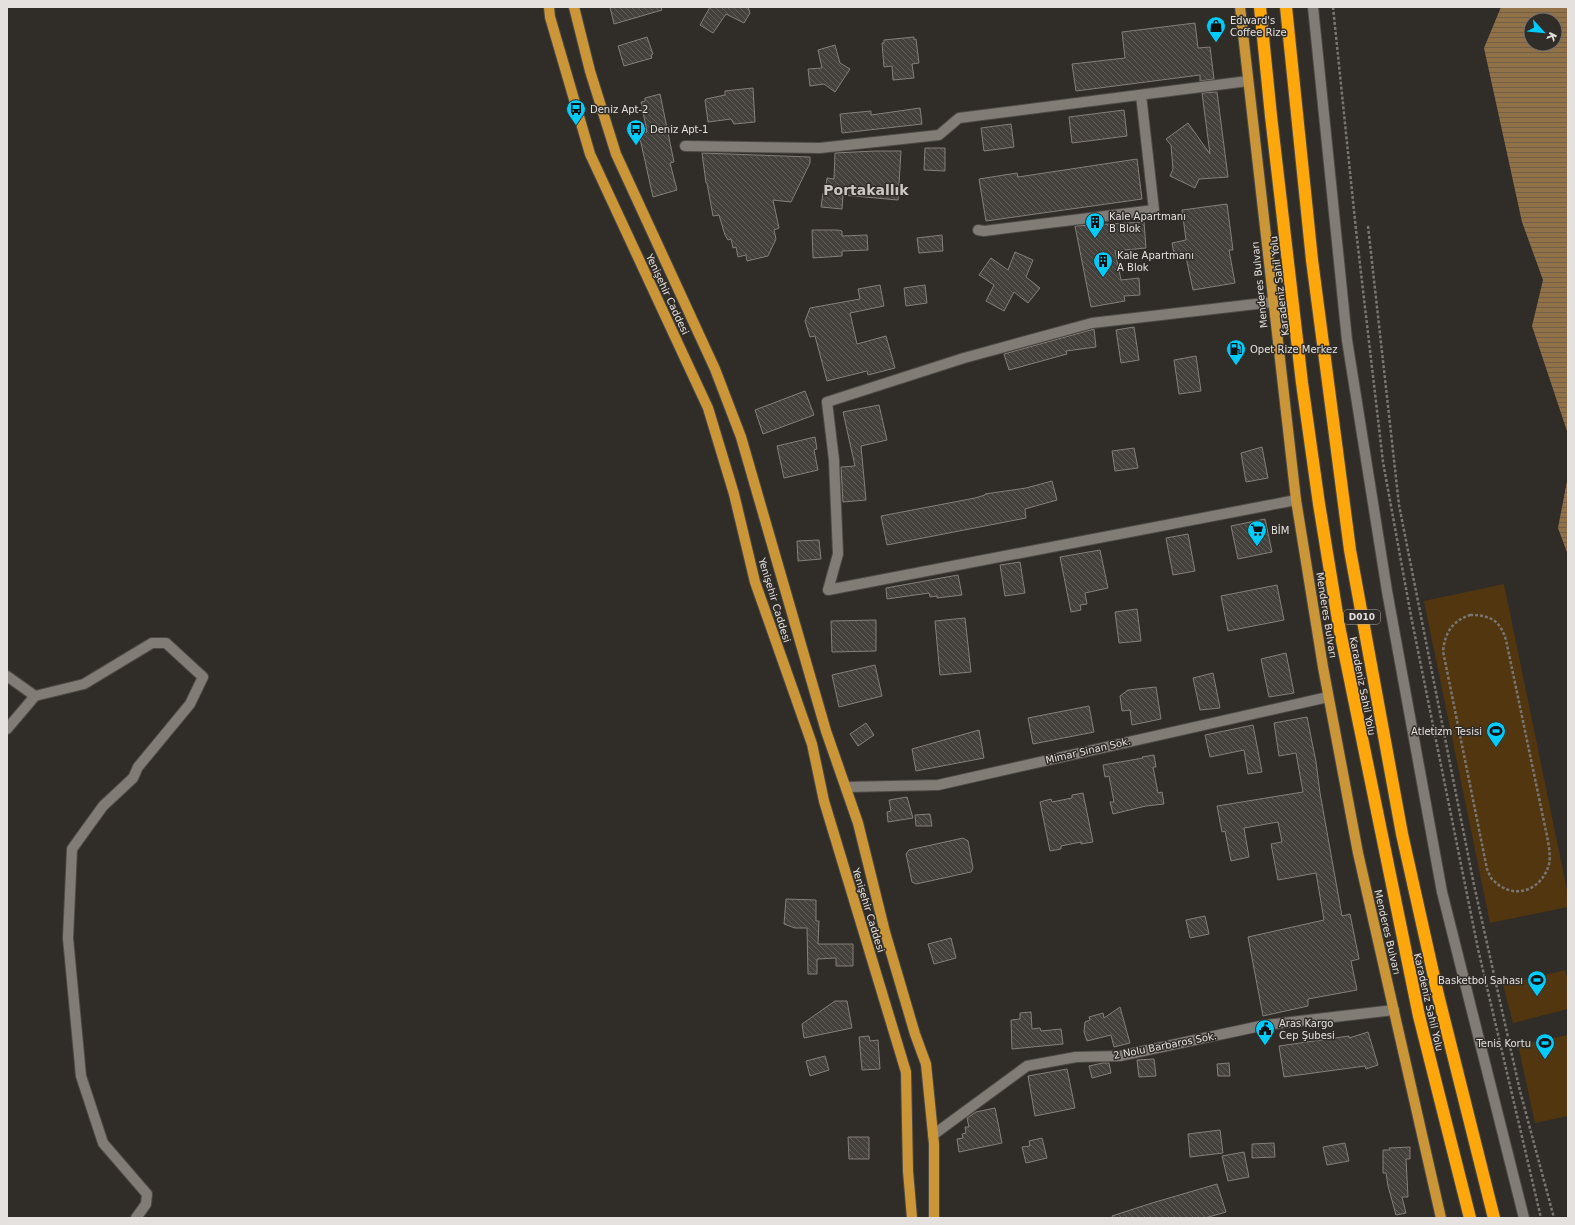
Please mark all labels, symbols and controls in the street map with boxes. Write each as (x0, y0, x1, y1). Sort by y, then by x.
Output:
north arrow (1523, 12, 1563, 52)
shop icon: Edward's Coffee Rize (1205, 15, 1227, 43)
place label: Edward's Coffee Rize (1230, 15, 1287, 38)
text: K (1544, 30, 1559, 43)
bus stop icon: Deniz Apt-2 (565, 98, 587, 126)
place label: Deniz Apt-2 (590, 104, 648, 115)
bus stop icon: Deniz Apt-1 (625, 118, 647, 146)
place label: Deniz Apt-1 (650, 124, 708, 135)
district label: Portakallık (823, 182, 909, 198)
building icon: Kale Apartmanı B Blok (1084, 211, 1106, 239)
place label: Kale Apartmanı B Blok (1109, 211, 1186, 234)
street label: Karadeniz Sahil Yolu (1268, 235, 1291, 336)
street label: Menderes Bulvarı (1249, 241, 1270, 329)
building icon: Kale Apartmanı A Blok (1092, 250, 1114, 278)
place label: Kale Apartmanı A Blok (1117, 250, 1194, 273)
street label: Yenişehir Caddesi (644, 251, 691, 336)
fuel station icon: Opet Rize Merkez (1225, 338, 1247, 366)
place label: Opet Rize Merkez (1250, 344, 1338, 355)
supermarket icon: BİM (1246, 519, 1268, 547)
place label: BİM (1271, 524, 1289, 536)
street label: Yenişehir Caddesi (756, 556, 793, 644)
street label: Menderes Bulvarı (1314, 571, 1339, 659)
road number: D010 (1344, 610, 1380, 624)
street label: Karadeniz Sahil Yolu (1348, 636, 1377, 736)
sports icon: Atletizm Tesisi (1485, 720, 1507, 748)
place label: Atletizm Tesisi (1411, 726, 1482, 737)
street label: Mimar Sinan Sok. (1044, 735, 1132, 766)
street label: Yenişehir Caddesi (850, 866, 887, 954)
street label: Menderes Bulvarı (1372, 889, 1403, 976)
street label: Karadeniz Sahil Yolu (1412, 952, 1445, 1052)
sports icon: Basketbol Sahası (1526, 969, 1548, 997)
place label: Basketbol Sahası (1438, 975, 1523, 986)
public building icon: Aras Kargo Cep Şubesi (1254, 1018, 1276, 1046)
place label: Aras Kargo Cep Şubesi (1279, 1018, 1335, 1041)
street label: 2 Nolu Barbaros Sok. (1113, 1030, 1218, 1061)
sports icon: Tenis Kortu (1534, 1032, 1556, 1060)
place label: Tenis Kortu (1475, 1038, 1531, 1049)

